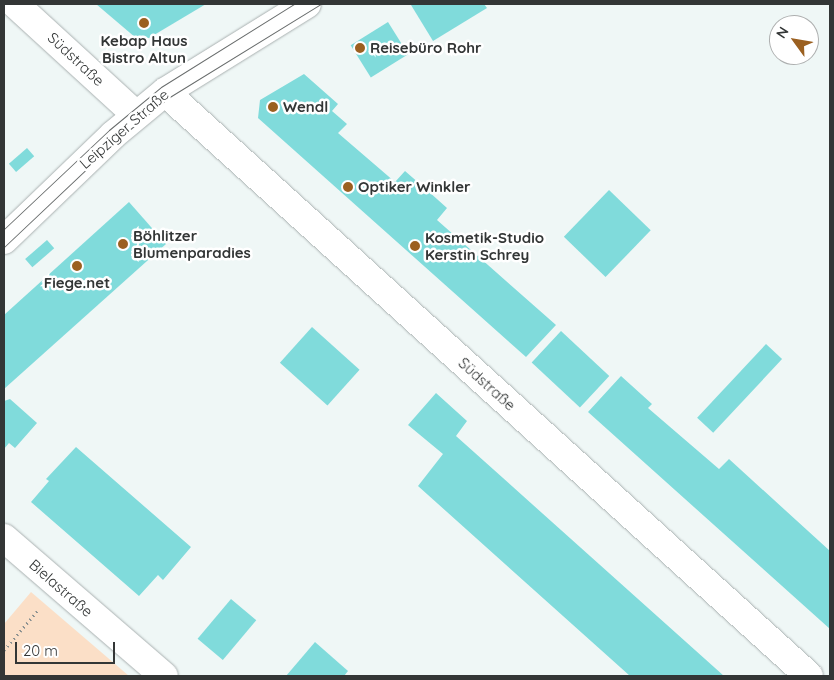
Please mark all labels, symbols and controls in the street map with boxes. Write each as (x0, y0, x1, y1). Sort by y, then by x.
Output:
north arrow (769, 15, 819, 65)
marker: Kebap Haus Bistro Altun (138, 17, 150, 29)
text: N (772, 23, 792, 42)
street label: Südstraße (44, 28, 108, 90)
place label: Kebap Haus Bistro Altun (101, 31, 187, 66)
place label: Reisebüro Rohr (370, 39, 482, 57)
marker: Reisebüro Rohr (354, 42, 366, 54)
street label: Leipziger Straße (76, 85, 172, 173)
place label: Wendl (283, 98, 328, 116)
marker: Wendl (267, 101, 279, 113)
place label: Optiker Winkler (358, 178, 471, 196)
marker: Optiker Winkler (342, 181, 354, 193)
place label: Böhlitzer Blumenparadies (133, 226, 251, 261)
place label: Kosmetik-Studio Kerstin Schrey (425, 228, 544, 263)
marker: Böhlitzer Blumenparadies (117, 238, 129, 250)
marker: Kosmetik-Studio Kerstin Schrey (409, 240, 421, 252)
marker: Fiege.net (71, 260, 83, 272)
place label: Fiege.net (44, 274, 110, 292)
street label: Südstraße (455, 354, 519, 414)
street label: Bielastraße (26, 556, 96, 620)
scale bar (18, 632, 118, 664)
text: 20 m (23, 641, 58, 660)

